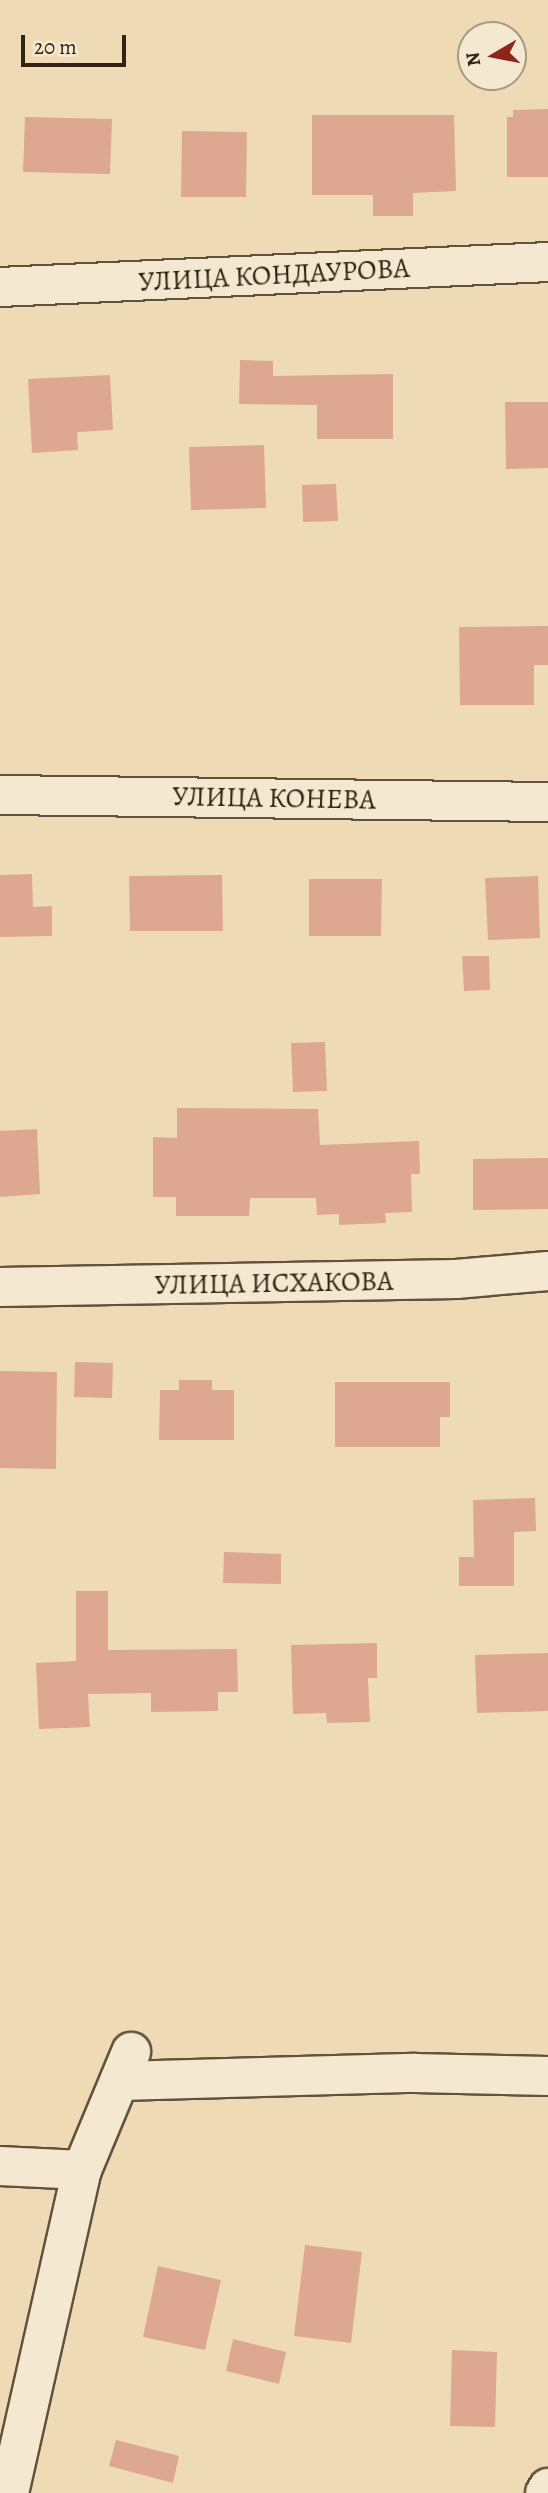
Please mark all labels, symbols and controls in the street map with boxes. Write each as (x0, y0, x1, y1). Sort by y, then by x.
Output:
scale bar (24, 21, 130, 65)
north arrow (457, 21, 527, 91)
text: 20 m (34, 33, 77, 61)
text: N (459, 50, 487, 68)
street label: УЛИЦА КОНДАУРОВА (138, 251, 410, 299)
street label: УЛИЦА КОНЕВА (172, 779, 376, 817)
street label: УЛИЦА ИСХАКОВА (154, 1264, 394, 1302)

